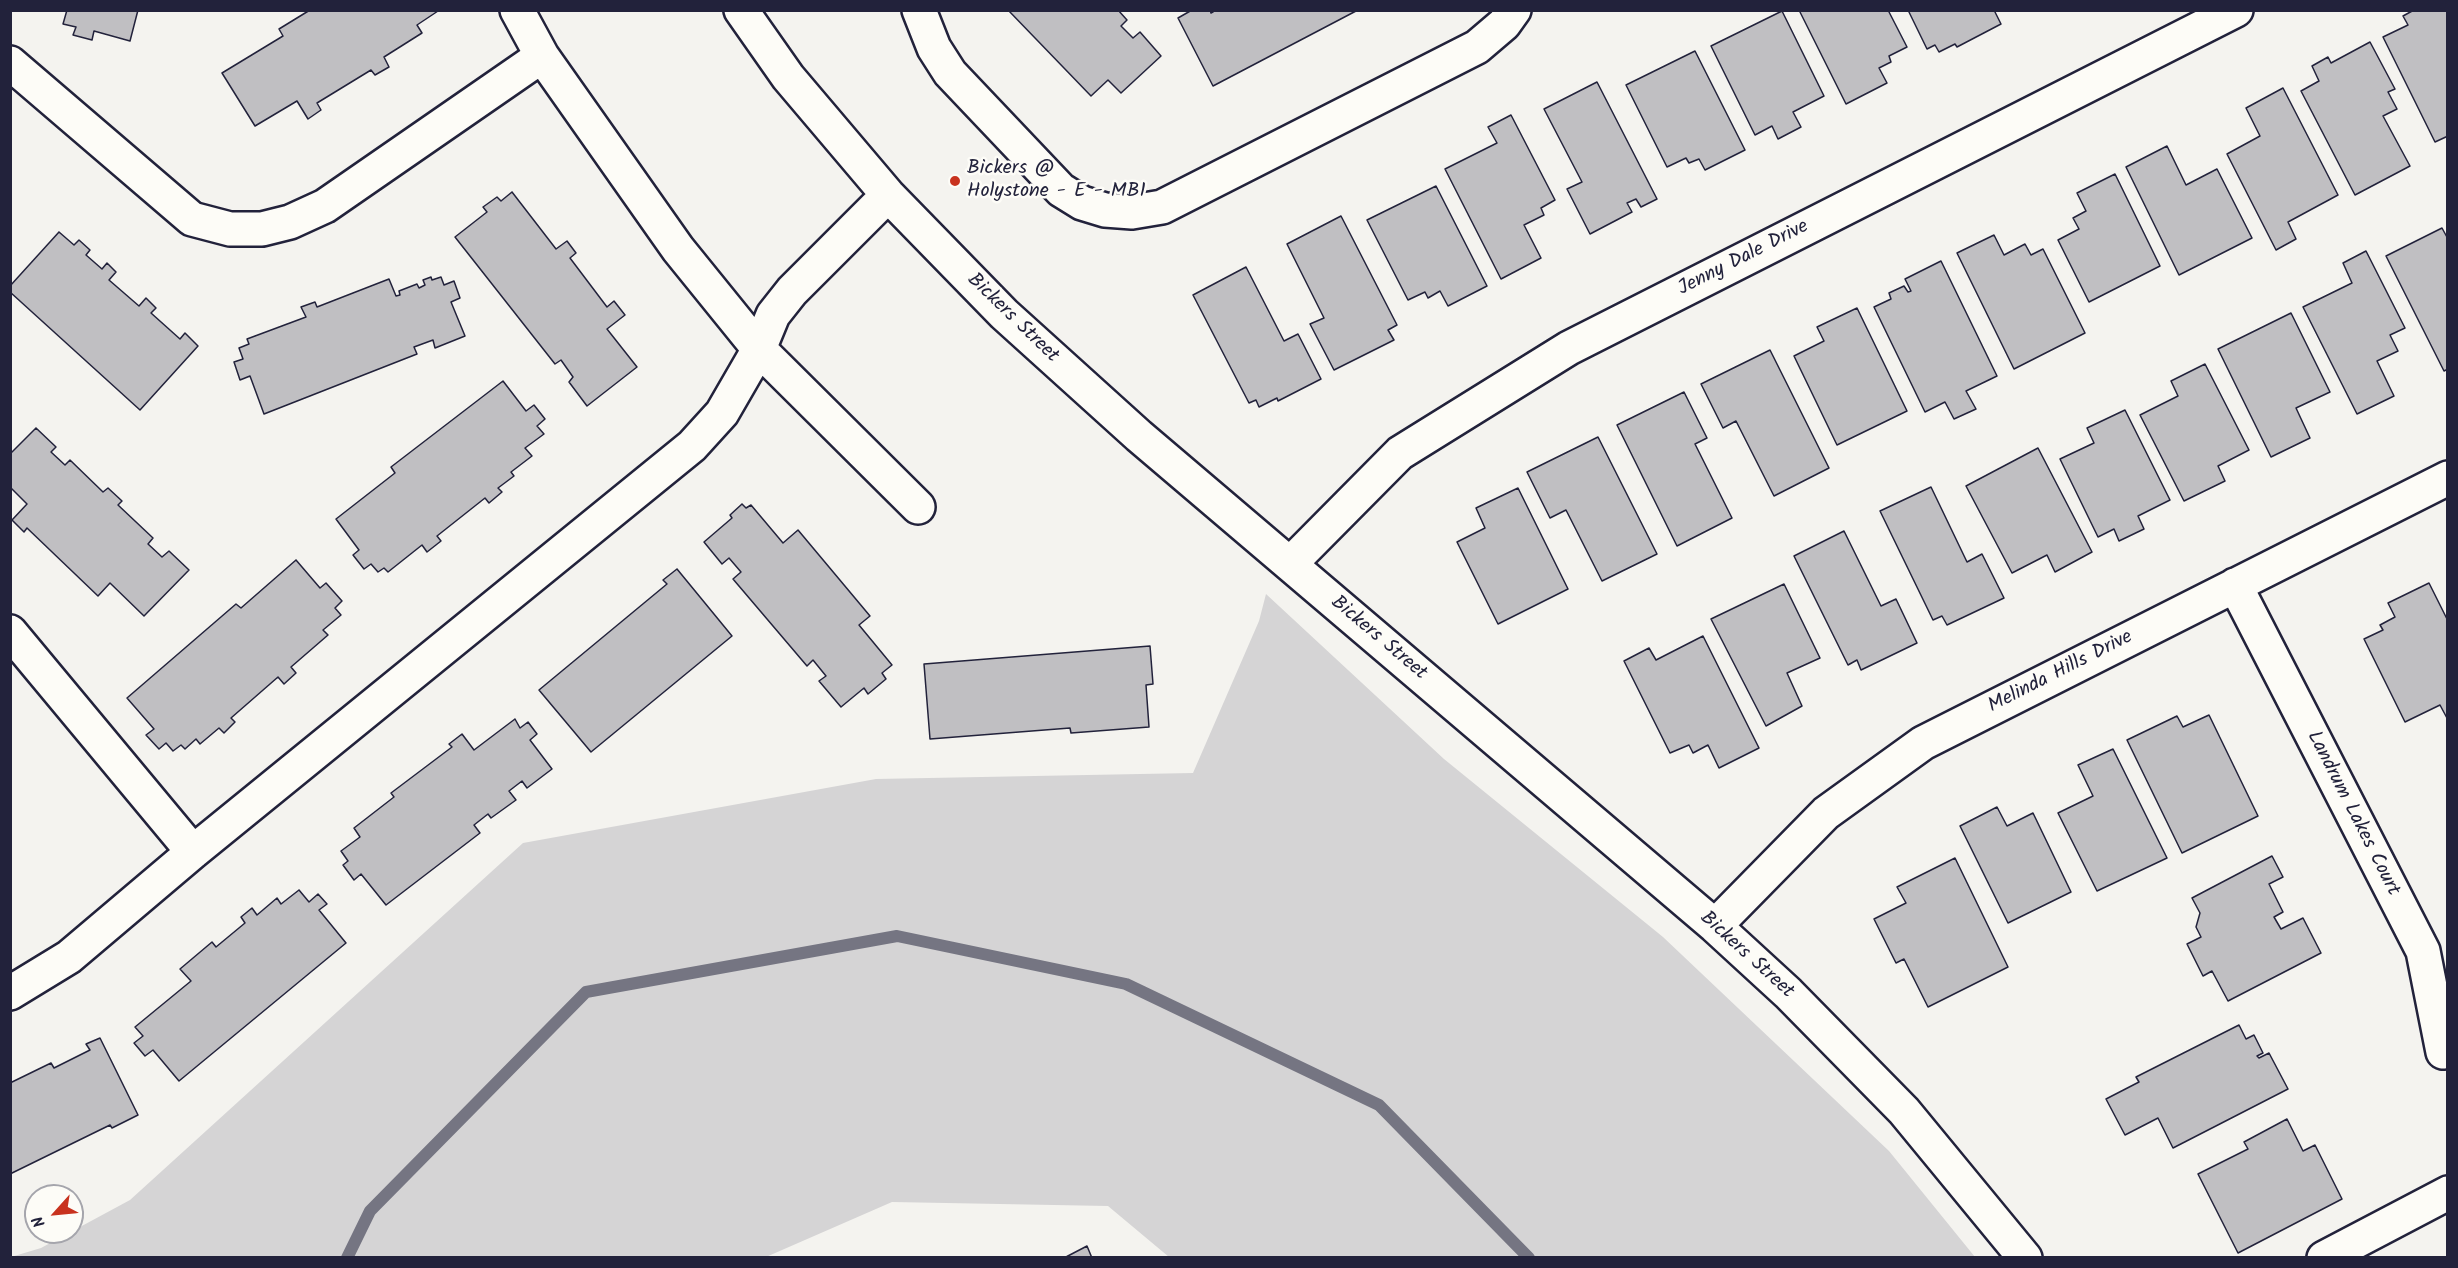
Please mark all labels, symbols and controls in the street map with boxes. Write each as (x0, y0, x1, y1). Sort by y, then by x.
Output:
place label: Bickers @ Holystone - E - MB1 (967, 158, 1146, 205)
marker: Bickers @ Holystone - E - MB1 (948, 174, 962, 188)
street label: Jenny Dale Drive (1675, 216, 1813, 302)
street label: Bickers Street (961, 269, 1063, 369)
street label: Bickers Street (1325, 592, 1431, 686)
street label: Melinda Hills Drive (1985, 626, 2137, 720)
street label: Landrum Lakes Court (2300, 728, 2404, 900)
street label: Bickers Street (1694, 907, 1798, 1005)
north arrow (24, 1184, 84, 1244)
text: N (26, 1211, 53, 1232)

